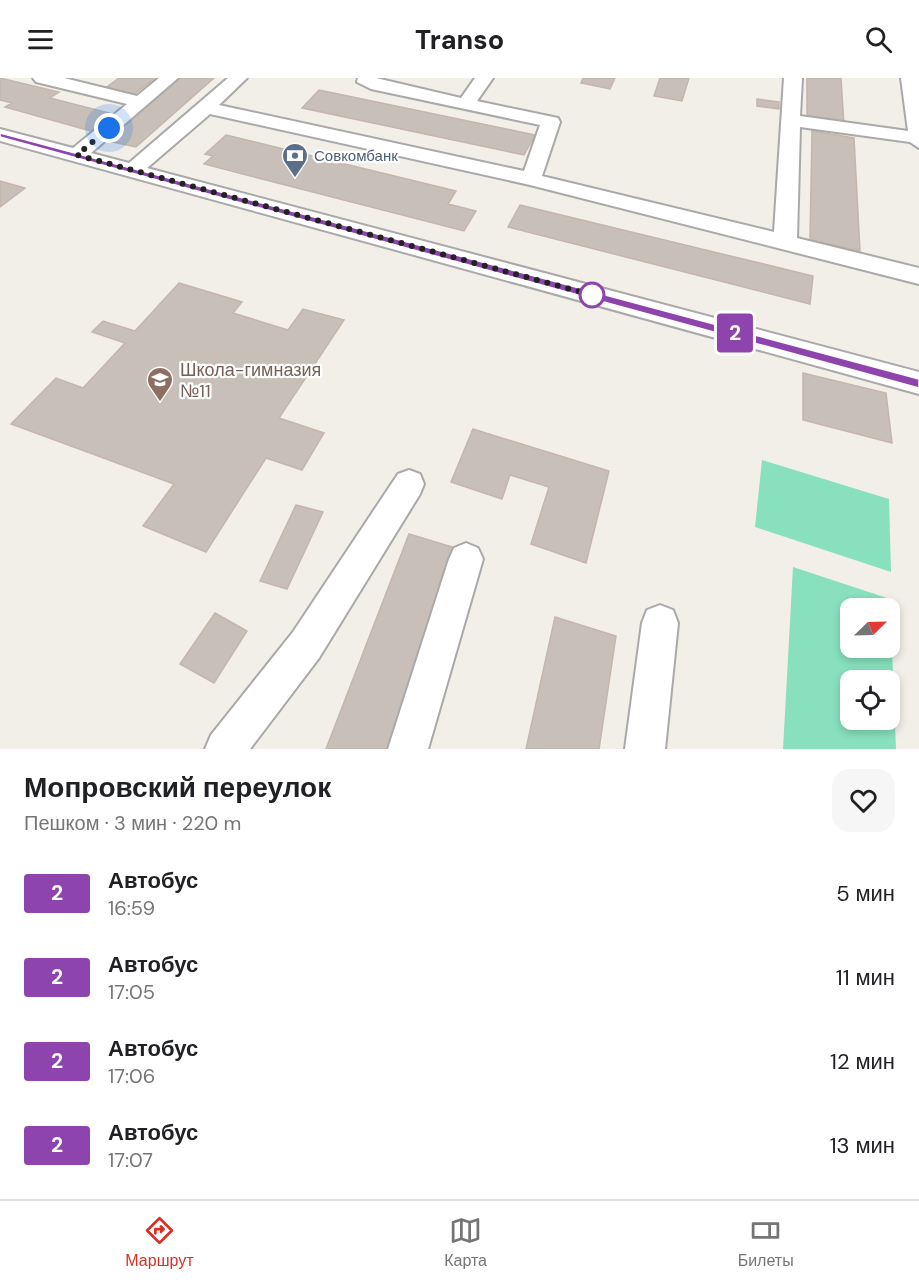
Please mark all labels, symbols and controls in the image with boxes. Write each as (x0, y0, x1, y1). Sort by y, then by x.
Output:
text: Transo (415, 22, 504, 57)
icon: menu (24, 23, 57, 56)
icon: search (862, 23, 895, 56)
your location (94, 113, 124, 143)
bank icon: Совкомбанк (280, 141, 310, 179)
place label: Совкомбанк (314, 146, 398, 166)
unlabelled marker (579, 282, 605, 308)
line badge: 2 (716, 314, 754, 352)
text: 2 (729, 319, 741, 347)
place label: Школа-гимназия №11 (180, 358, 321, 403)
school or university icon: Школа-гимназия №11 (145, 365, 175, 403)
north arrow (840, 598, 900, 658)
map controls (840, 598, 900, 730)
button: locate (840, 670, 900, 730)
text: Мопровский переулок (24, 769, 331, 806)
button: heart (832, 769, 895, 832)
text: Пешком · 3 мин · 220 m (24, 810, 241, 836)
text: Автобус (108, 866, 198, 895)
text: 2 (51, 879, 63, 907)
text: 5 мин (836, 879, 895, 908)
text: 16:59 (108, 895, 155, 921)
text: Автобус (108, 950, 198, 979)
text: 2 (51, 963, 63, 991)
text: 11 мин (836, 963, 895, 992)
text: 17:05 (108, 979, 155, 1005)
text: Автобус (108, 1034, 198, 1063)
text: 2 (51, 1047, 63, 1075)
text: 12 мин (830, 1047, 895, 1076)
text: 17:06 (108, 1063, 155, 1089)
text: Автобус (108, 1118, 198, 1147)
text: 2 (51, 1131, 63, 1159)
text: 13 мин (830, 1131, 895, 1160)
text: 17:07 (108, 1147, 153, 1173)
tab: Маршрут (125, 1214, 194, 1271)
tab: Карта (444, 1214, 487, 1271)
tab: Билеты (738, 1214, 794, 1271)

